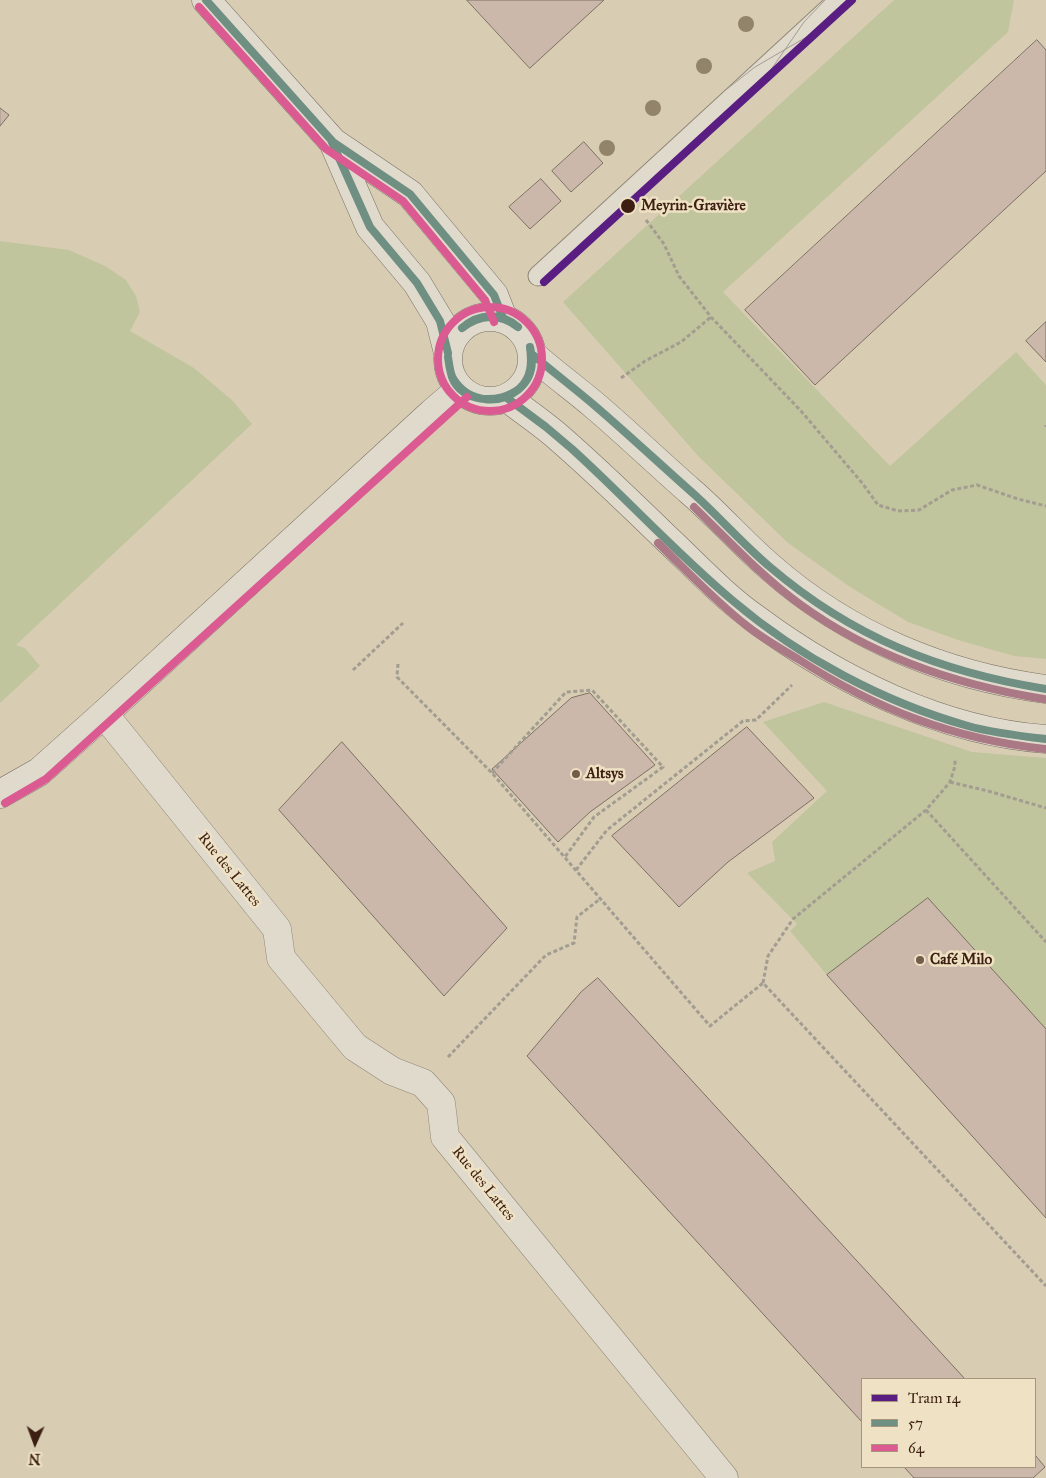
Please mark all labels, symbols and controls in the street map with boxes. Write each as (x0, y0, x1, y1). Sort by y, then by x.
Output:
marker: Meyrin-Gravière (619, 197, 637, 215)
place label: Meyrin-Gravière (641, 197, 746, 215)
place label: Altsys (586, 765, 623, 783)
marker: Altsys (570, 768, 582, 780)
street label: Rue des Lattes (194, 829, 264, 911)
place label: Café Milo (930, 951, 992, 969)
marker: Café Milo (914, 954, 926, 966)
street label: Rue des Lattes (448, 1143, 518, 1225)
legend (861, 1378, 1036, 1468)
text: Tram 14 (908, 1389, 960, 1407)
text: 57 (908, 1414, 923, 1432)
north arrow (10, 1418, 60, 1468)
text: 64 (908, 1439, 924, 1457)
text: N (28, 1450, 41, 1467)

